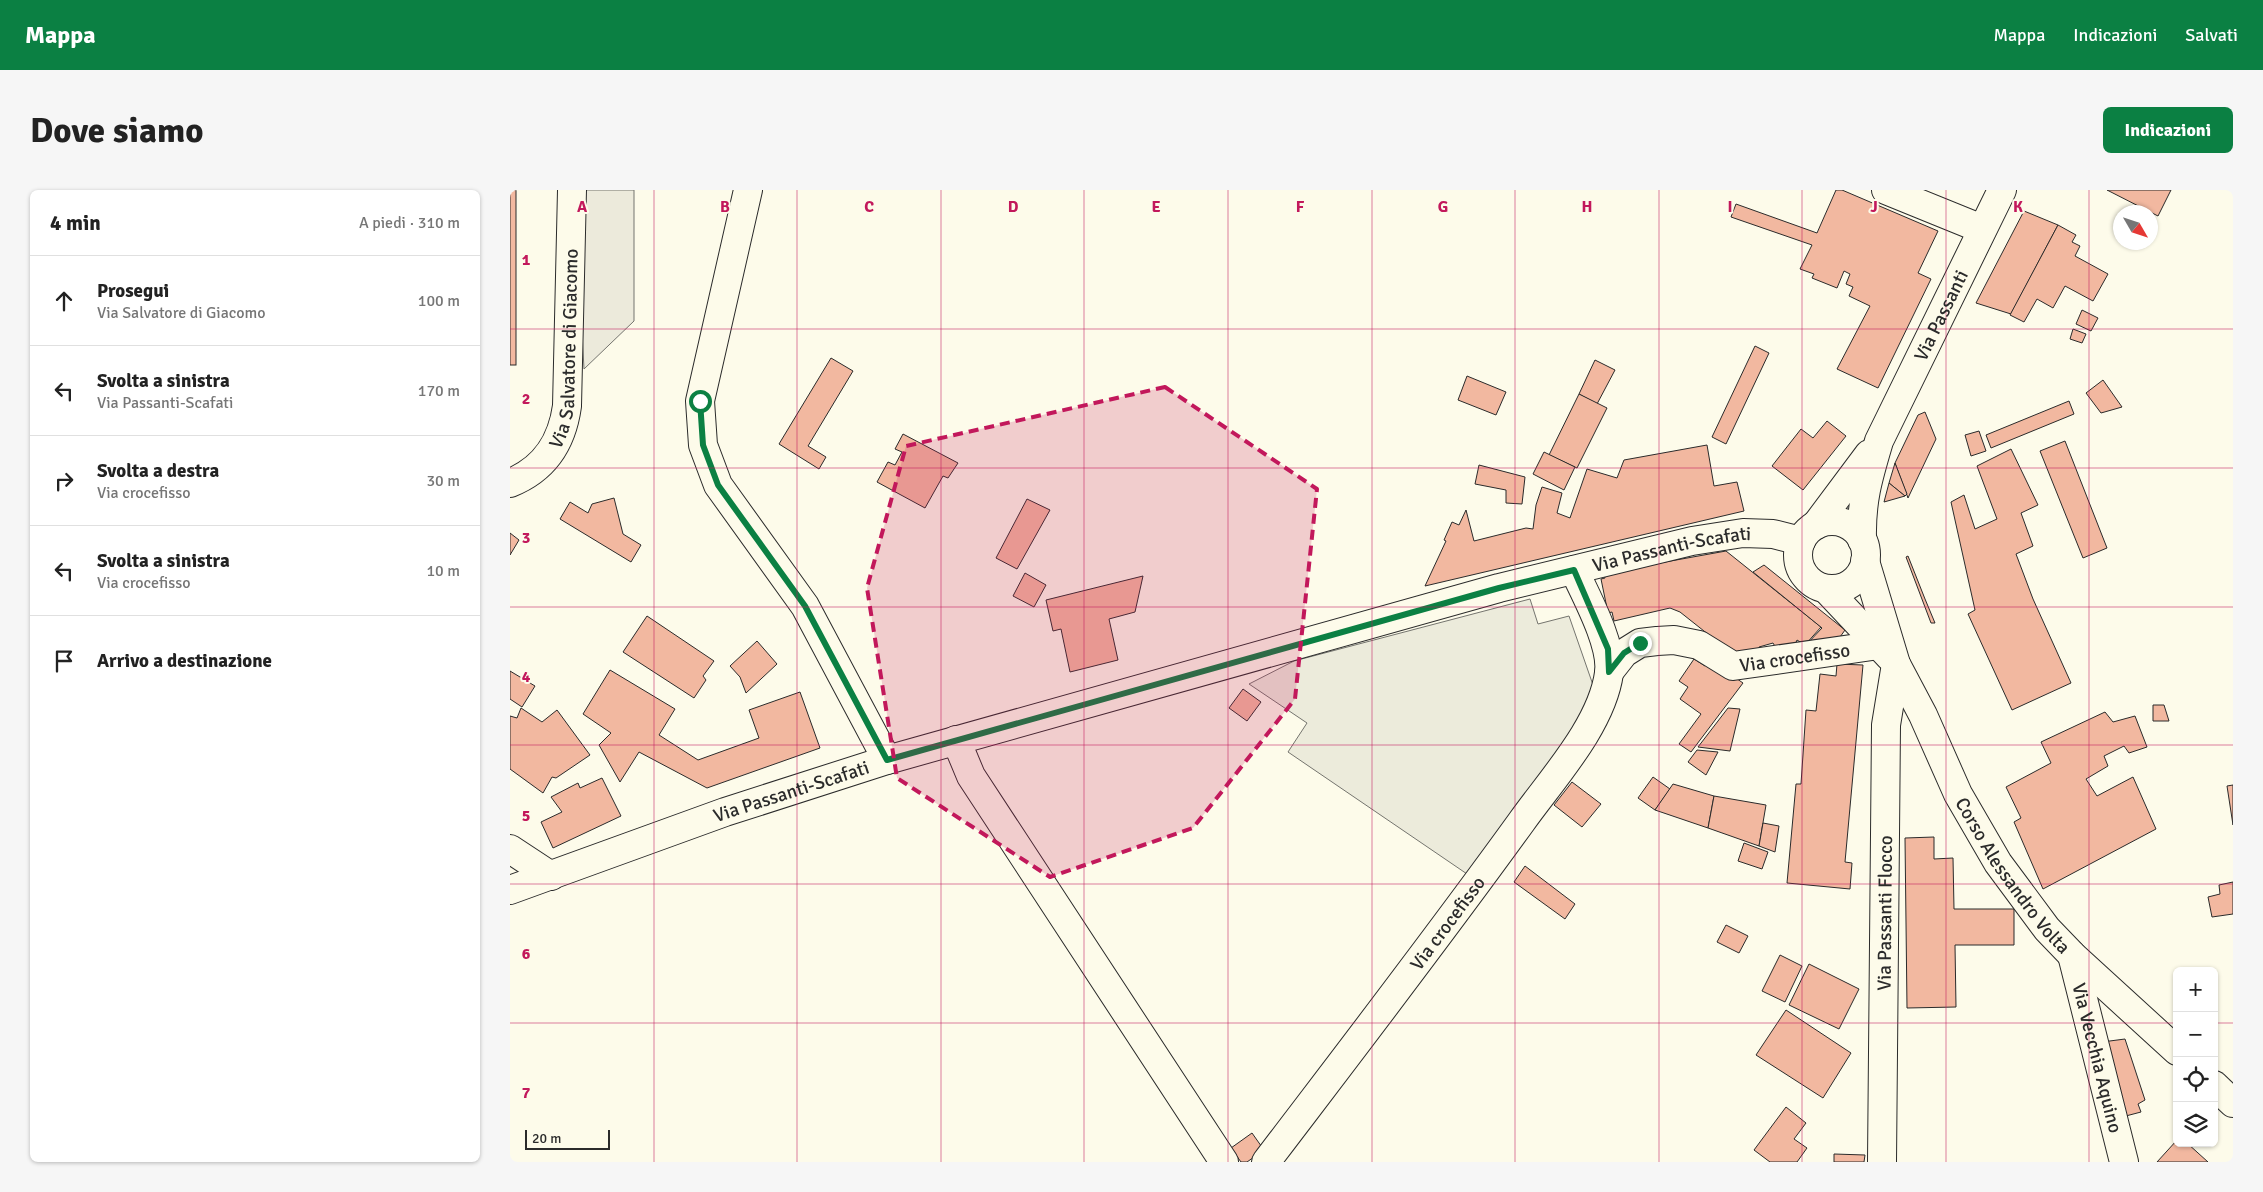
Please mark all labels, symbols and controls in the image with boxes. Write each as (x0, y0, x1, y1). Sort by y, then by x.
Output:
text: Mappa (25, 20, 95, 50)
text: Mappa (1993, 24, 2045, 46)
text: Indicazioni (2073, 24, 2157, 46)
text: Salvati (2185, 24, 2238, 46)
button: Indicazioni (2103, 107, 2233, 153)
text: Dove siamo (30, 109, 204, 152)
text: A (577, 197, 588, 217)
text: B (720, 197, 730, 217)
text: C (864, 197, 874, 217)
text: D (1008, 197, 1019, 217)
text: E (1151, 197, 1161, 217)
text: F (1296, 197, 1305, 217)
text: G (1438, 197, 1448, 217)
text: H (1582, 197, 1592, 217)
text: I (1727, 197, 1733, 217)
text: J (1870, 197, 1878, 217)
text: K (2013, 197, 2023, 217)
north arrow (2113, 205, 2158, 250)
text: 4 min (50, 210, 101, 236)
text: A piedi · 310 m (359, 213, 460, 233)
street label: Via Salvatore di Giacomo (544, 248, 584, 453)
text: 1 (522, 250, 531, 270)
street label: Via Passanti (1909, 266, 1974, 365)
text: Prosegui (97, 279, 169, 303)
icon: ahead (50, 287, 78, 315)
text: 100 m (418, 291, 460, 311)
text: Via Salvatore di Giacomo (97, 303, 266, 323)
text: Svolta a sinistra (97, 369, 230, 393)
icon: left (50, 377, 78, 405)
text: 170 m (418, 381, 460, 401)
text: 2 (522, 389, 530, 409)
route start (689, 390, 712, 413)
text: Via Passanti-Scafati (97, 393, 233, 413)
text: Svolta a destra (97, 459, 219, 483)
icon: right (50, 467, 78, 495)
text: 30 m (426, 471, 460, 491)
text: Via crocefisso (97, 483, 191, 503)
street label: Via Passanti-Scafati (1590, 522, 1752, 578)
text: 3 (522, 528, 530, 548)
text: Svolta a sinistra (97, 549, 230, 573)
icon: left (50, 557, 78, 585)
text: 10 m (426, 561, 460, 581)
text: Via crocefisso (97, 573, 191, 593)
route end (1629, 632, 1652, 655)
street label: Via crocefisso (1738, 638, 1852, 678)
icon: arrive (50, 647, 78, 675)
text: Arrivo a destinazione (97, 649, 272, 673)
text: 4 (522, 667, 531, 687)
street label: Via Passanti-Scafati (710, 756, 872, 828)
street label: Corso Alessandro Volta (1949, 793, 2075, 959)
text: 5 (522, 806, 530, 826)
street label: Via Passanti Flocco (1873, 835, 1898, 991)
street label: Via crocefisso (1405, 872, 1491, 975)
text: 6 (522, 944, 531, 964)
map controls (2173, 967, 2218, 1147)
button: + (2173, 967, 2218, 1012)
street label: Via Vecchia Aquino (2066, 981, 2127, 1136)
button: − (2173, 1012, 2218, 1057)
button: locate (2173, 1057, 2218, 1102)
text: 7 (522, 1083, 531, 1103)
button: layers (2173, 1102, 2218, 1147)
scale bar (525, 1127, 610, 1150)
text: 20 m (532, 1130, 561, 1147)

